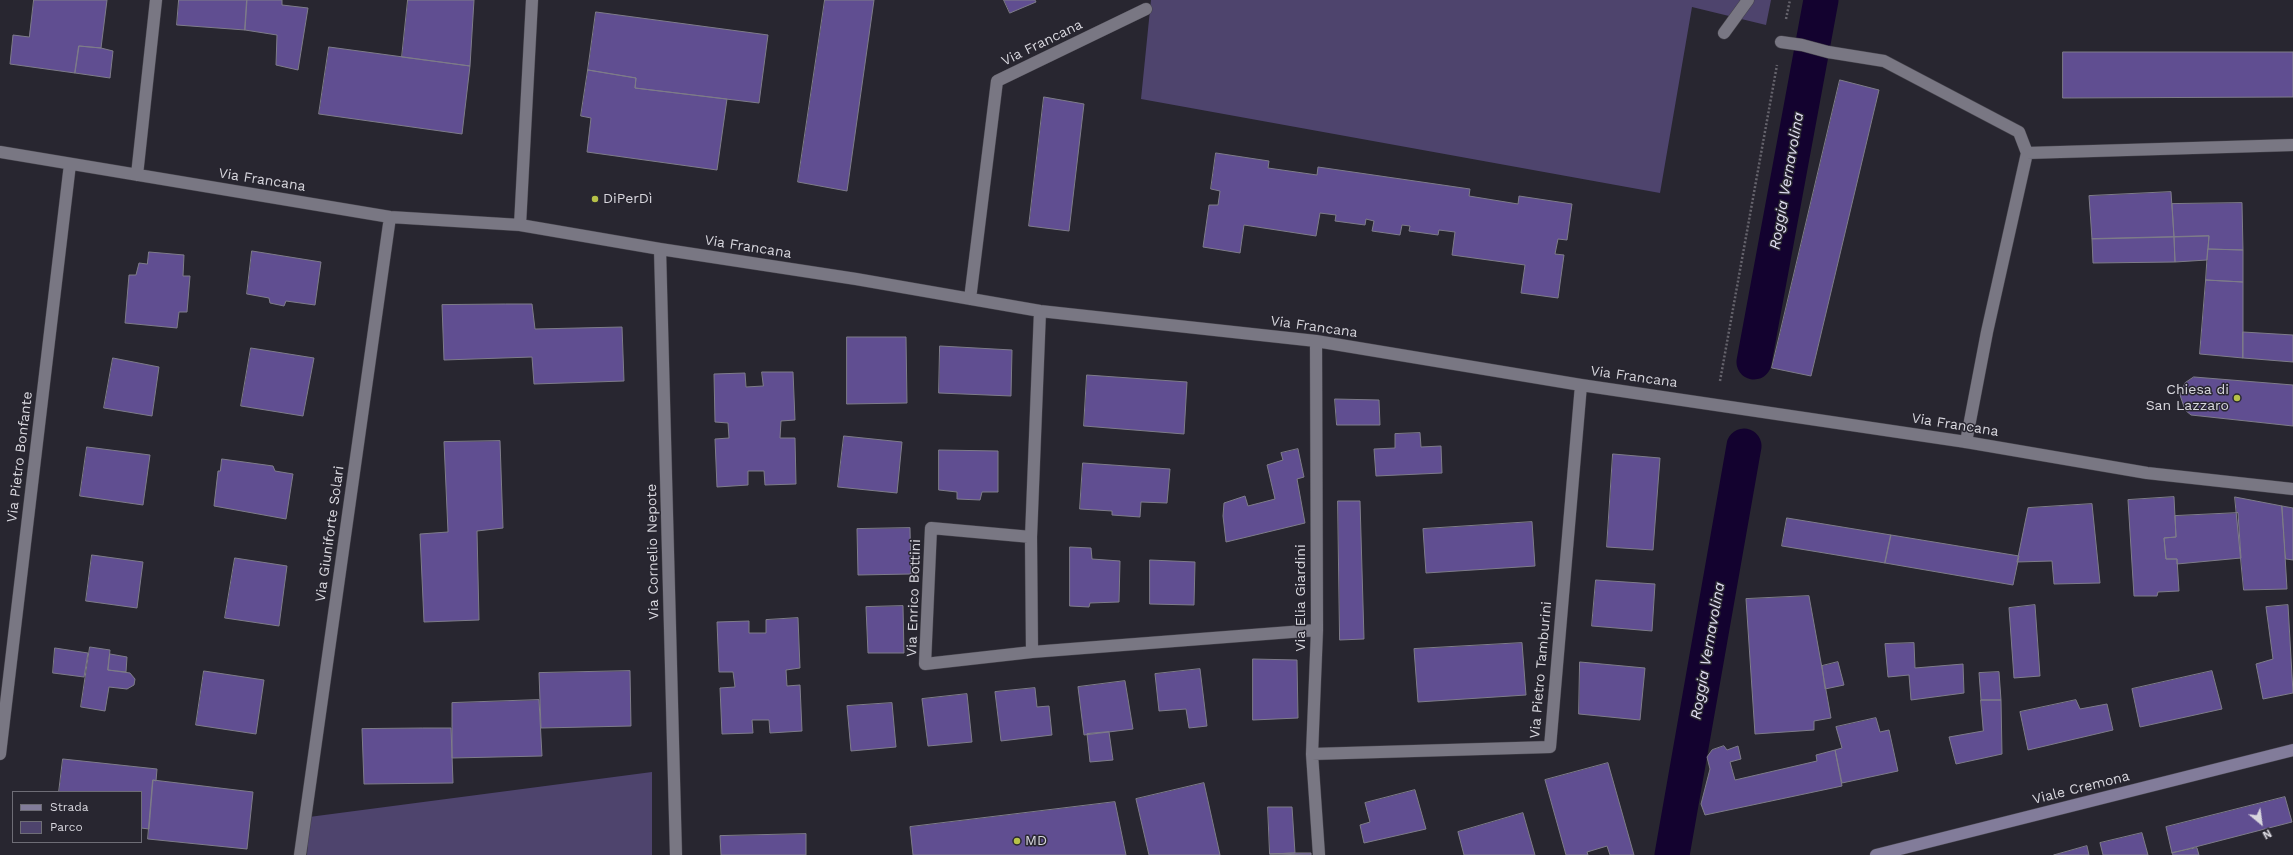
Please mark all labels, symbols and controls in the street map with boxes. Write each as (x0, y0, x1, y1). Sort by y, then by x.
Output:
street label: Via Francana (999, 16, 1085, 70)
water label: Roggia Vernavolina (1766, 111, 1808, 251)
street label: Via Francana (217, 165, 307, 195)
place label: DiPerDì (603, 191, 653, 207)
marker: DiPerDì (590, 194, 600, 204)
street label: Via Francana (703, 232, 793, 262)
street label: Via Francana (1269, 313, 1359, 341)
street label: Via Francana (1589, 363, 1679, 391)
place label: Chiesa di San Lazzaro (2146, 382, 2229, 414)
street label: Via Pietro Bonfante (4, 391, 36, 523)
marker: Chiesa di San Lazzaro (2232, 393, 2242, 403)
street label: Via Francana (1910, 410, 2000, 440)
street label: Via Giuniforte Solari (312, 465, 348, 603)
street label: Via Cornelio Nepote (643, 484, 663, 620)
street label: Via Enrico Bottini (904, 539, 924, 657)
street label: Via Elia Giardini (1293, 544, 1309, 652)
water label: Roggia Vernavolina (1687, 581, 1729, 721)
street label: Via Pietro Tamburini (1527, 601, 1555, 739)
street label: Viale Cremona (2031, 768, 2131, 808)
legend (12, 791, 142, 843)
text: Strada (50, 800, 89, 814)
north arrow (2241, 803, 2281, 843)
text: Parco (50, 820, 83, 834)
text: N (2260, 826, 2274, 842)
place label: MD (1025, 833, 1047, 849)
marker: MD (1012, 836, 1022, 846)

